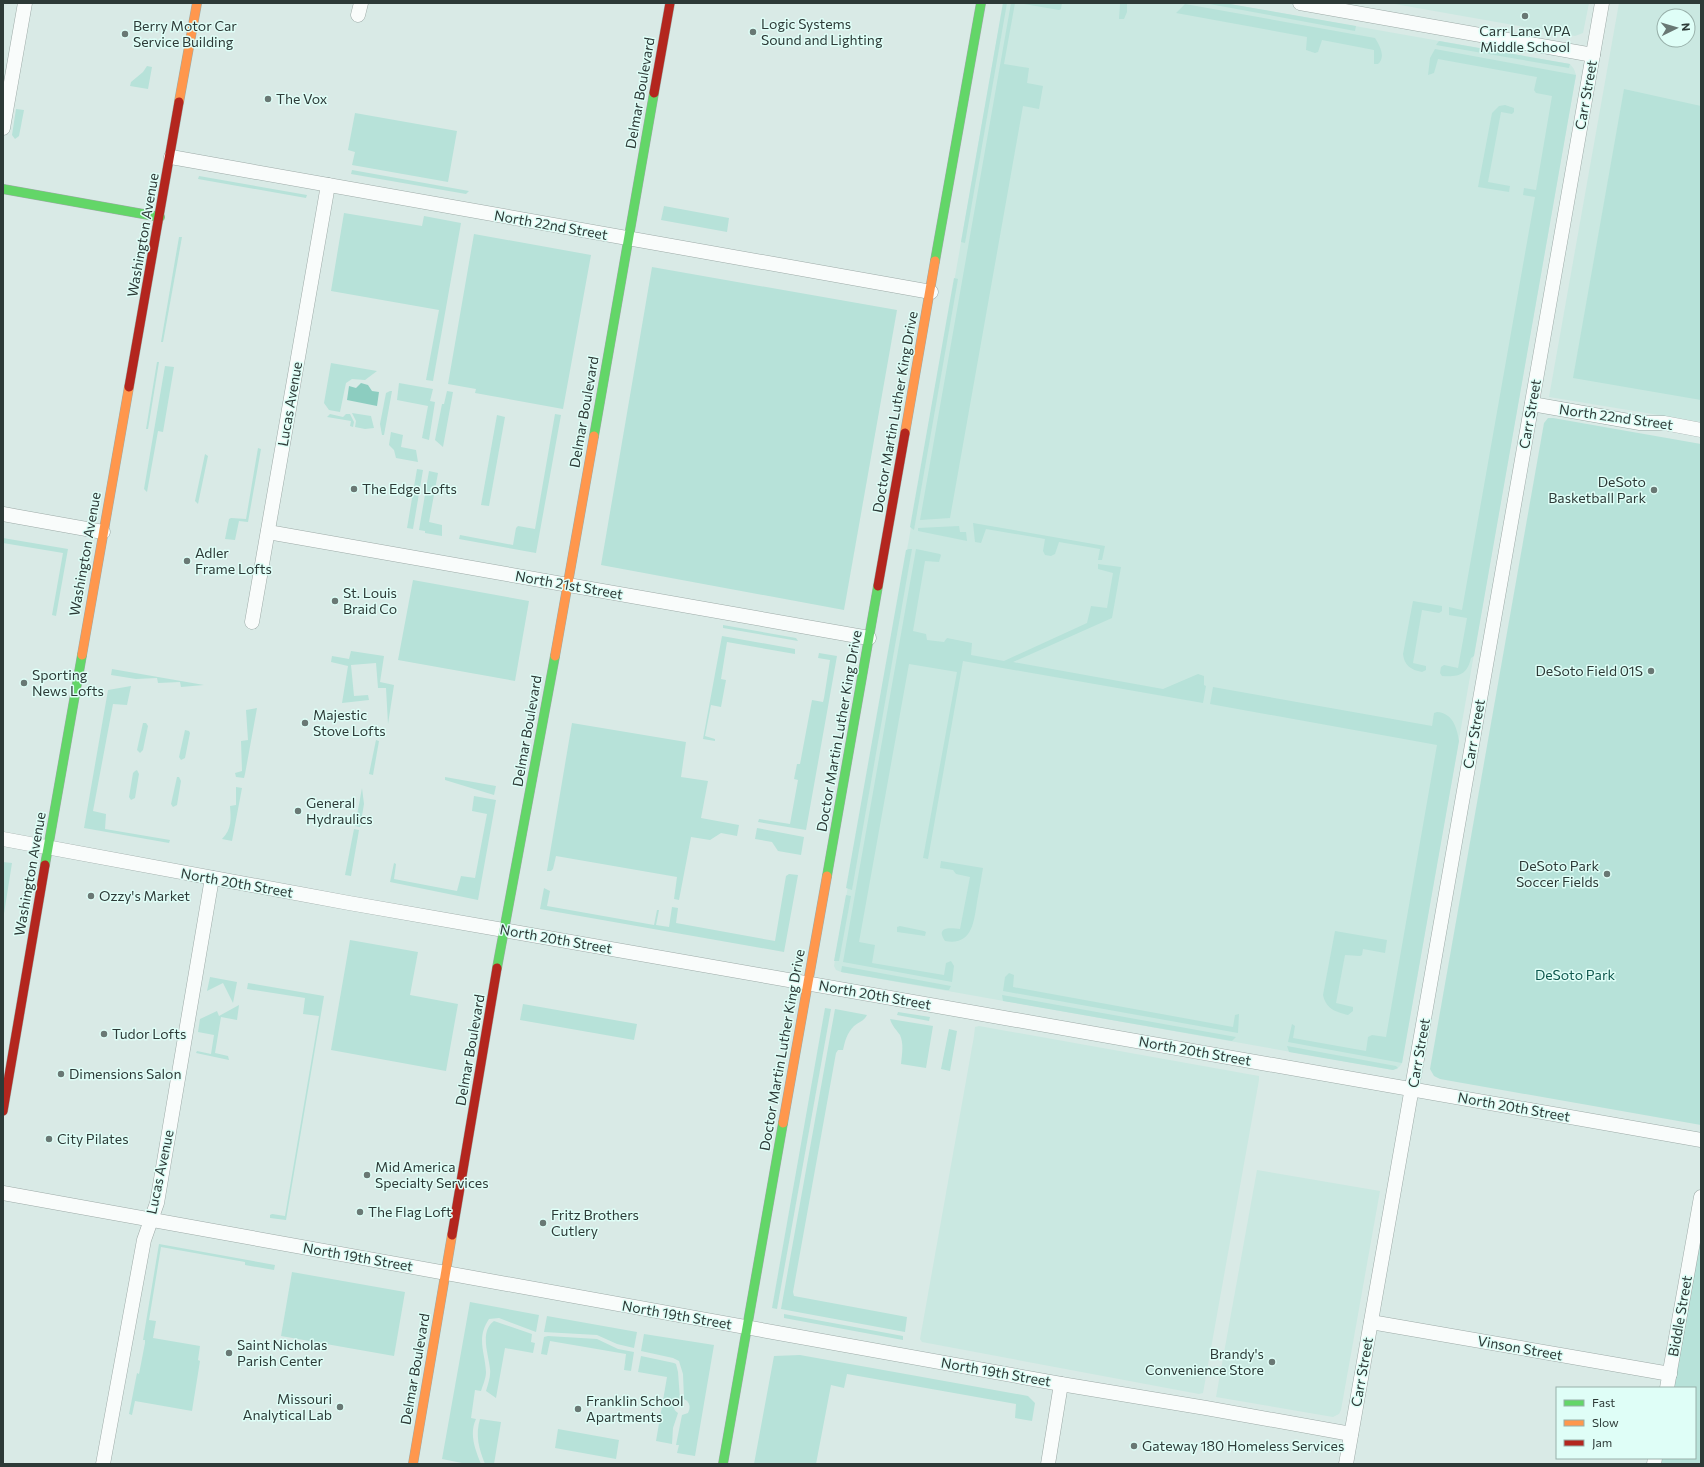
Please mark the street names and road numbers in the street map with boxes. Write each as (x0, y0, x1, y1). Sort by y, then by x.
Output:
street label: Delmar Boulevard (621, 36, 658, 150)
street label: Carr Street (1571, 59, 1600, 131)
street label: Washington Avenue (123, 171, 162, 298)
street label: North 22nd Street (493, 206, 609, 243)
street label: Doctor Martin Luther King Drive (868, 310, 921, 514)
street label: Delmar Boulevard (565, 355, 602, 469)
street label: Lucas Avenue (274, 360, 305, 448)
street label: Carr Street (1515, 378, 1544, 450)
street label: North 22nd Street (1558, 400, 1674, 433)
street label: Washington Avenue (65, 490, 104, 617)
street label: North 21st Street (514, 567, 625, 602)
street label: Doctor Martin Luther King Drive (812, 629, 865, 833)
street label: Delmar Boulevard (508, 674, 545, 788)
street label: Carr Street (1459, 698, 1488, 770)
street label: Washington Avenue (10, 810, 49, 937)
street label: North 20th Street (180, 864, 295, 901)
street label: North 20th Street (499, 920, 614, 957)
street label: Doctor Martin Luther King Drive (755, 948, 808, 1152)
street label: North 20th Street (818, 976, 933, 1013)
street label: Delmar Boulevard (451, 993, 488, 1107)
street label: Carr Street (1404, 1017, 1433, 1089)
street label: North 20th Street (1138, 1032, 1253, 1069)
street label: North 20th Street (1457, 1088, 1572, 1125)
street label: Lucas Avenue (142, 1128, 177, 1216)
street label: North 19th Street (302, 1238, 415, 1275)
street label: Biddle Street (1664, 1274, 1695, 1358)
street label: North 19th Street (621, 1296, 734, 1333)
street label: Delmar Boulevard (396, 1312, 433, 1426)
street label: Vinson Street (1476, 1332, 1564, 1363)
street label: Carr Street (1347, 1336, 1376, 1408)
street label: North 19th Street (940, 1353, 1053, 1390)

